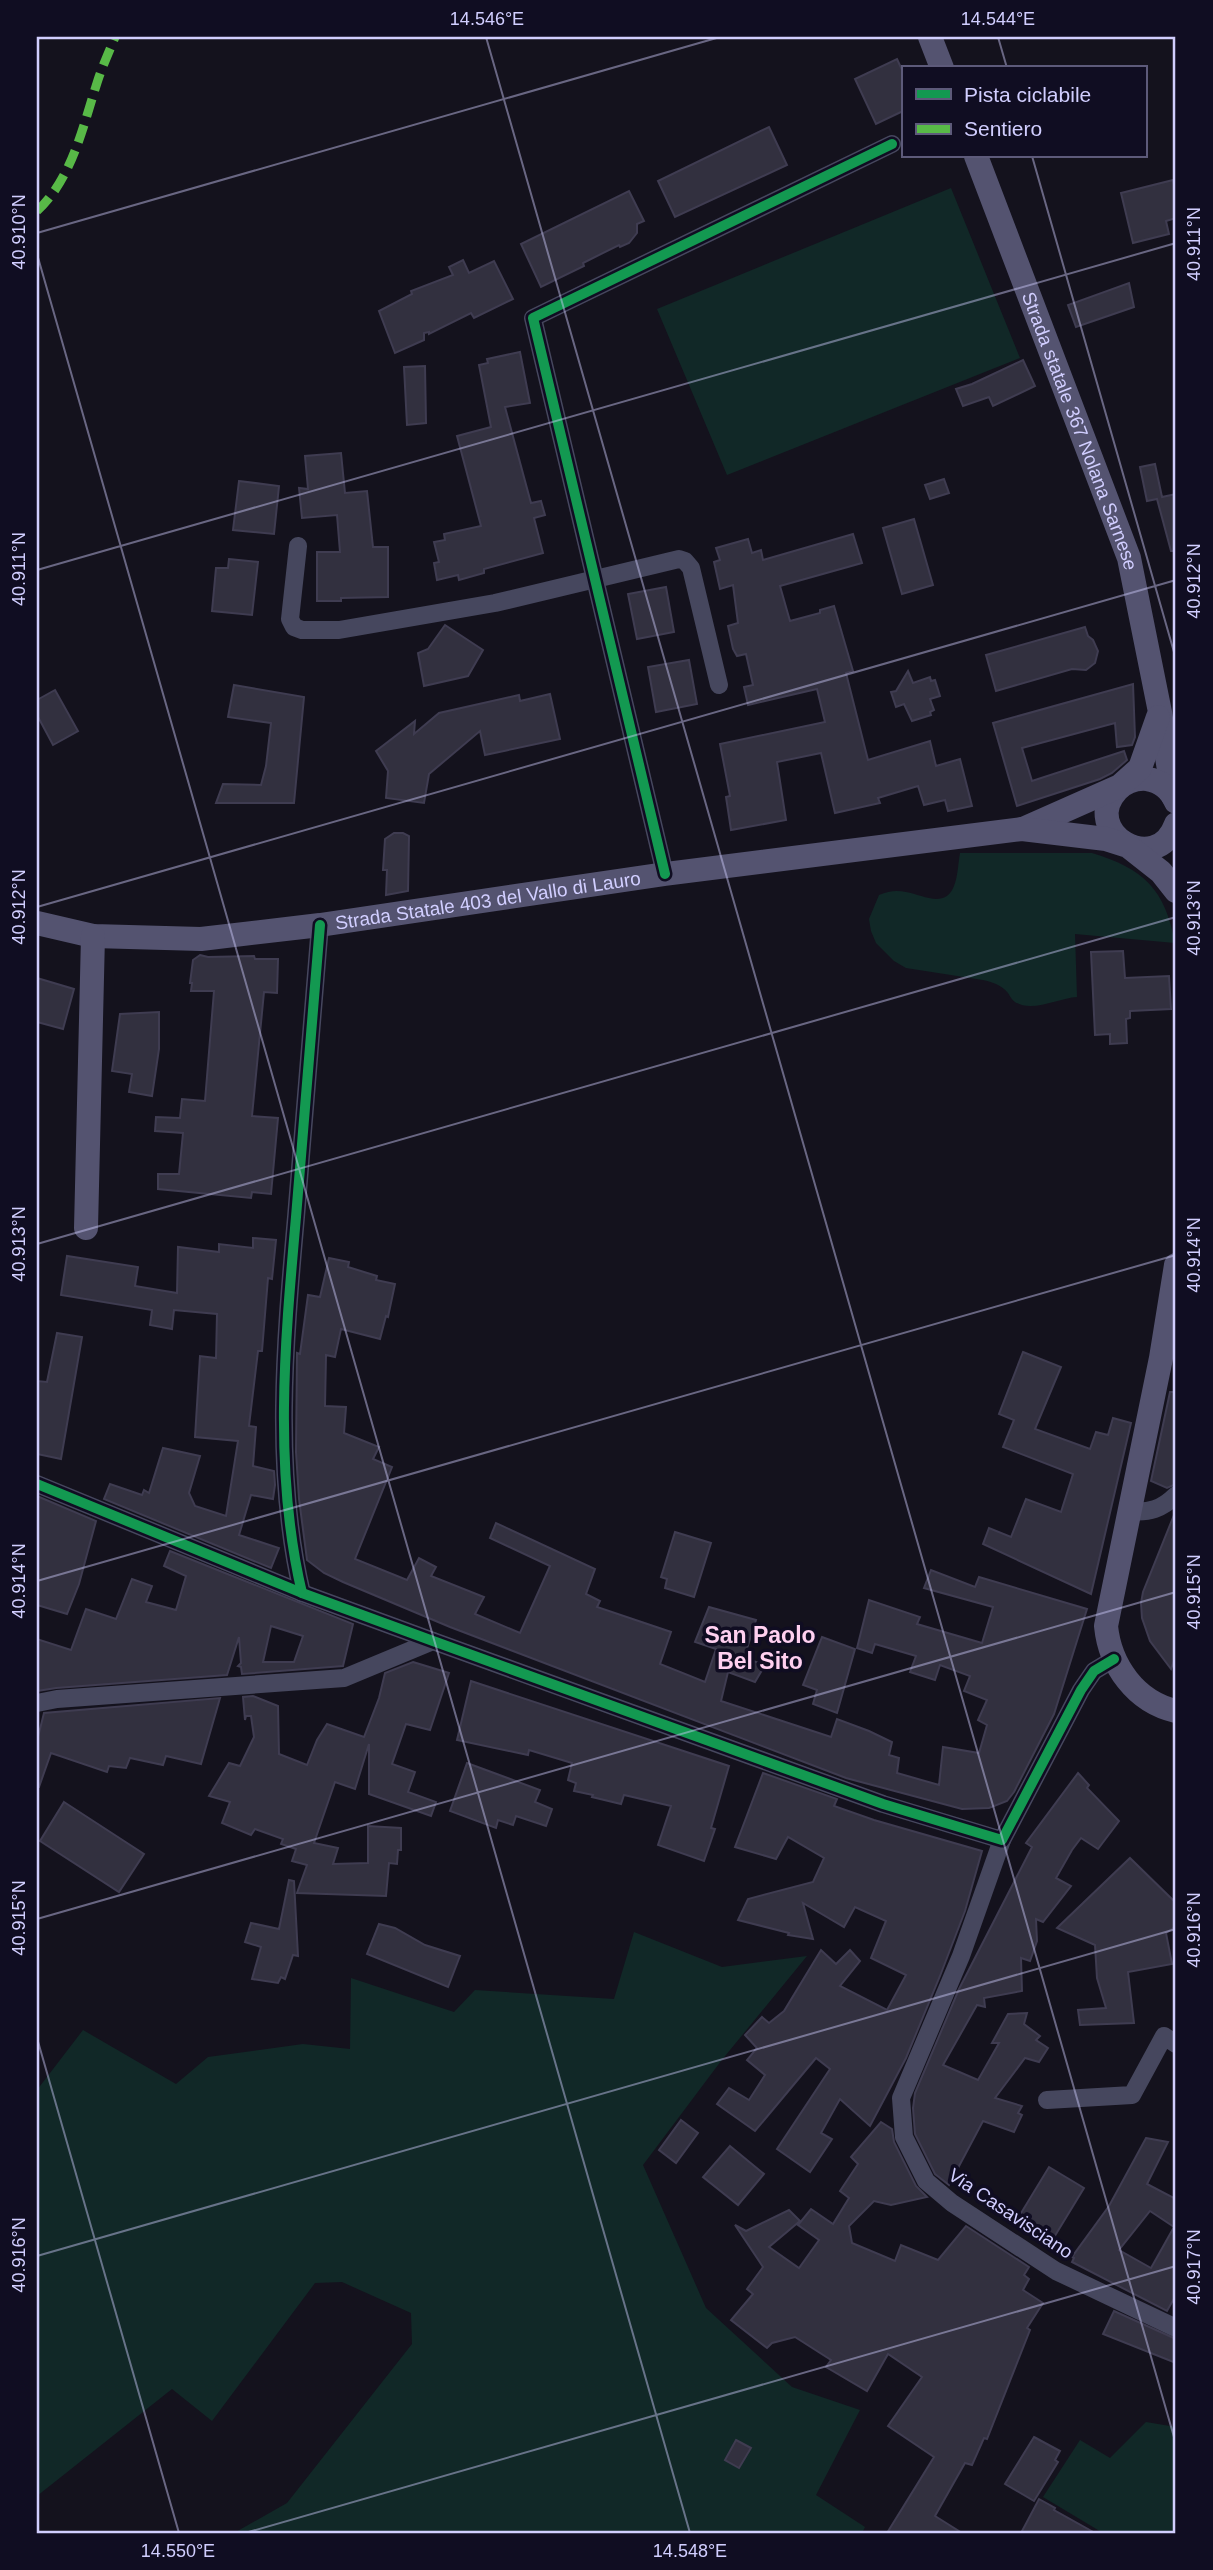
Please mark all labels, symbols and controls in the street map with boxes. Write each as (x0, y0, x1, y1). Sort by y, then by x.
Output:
text: 14.546°E (450, 9, 524, 29)
text: 14.544°E (961, 9, 1035, 29)
legend (902, 66, 1146, 158)
text: Pista ciclabile (964, 83, 1091, 106)
text: Sentiero (964, 117, 1042, 140)
text: 40.910°N (9, 194, 29, 270)
text: 40.911°N (1184, 207, 1204, 281)
street label: Strada statale 367 Nolana Sarnese (1018, 289, 1141, 572)
text: 40.911°N (9, 532, 29, 606)
text: 40.912°N (1184, 543, 1204, 619)
street label: Strada Statale 403 del Vallo di Lauro (334, 868, 642, 934)
text: 40.912°N (9, 869, 29, 945)
text: 40.913°N (1184, 880, 1204, 956)
text: 40.913°N (9, 1206, 29, 1282)
text: 40.914°N (1184, 1217, 1204, 1293)
text: 40.914°N (9, 1543, 29, 1619)
text: 40.915°N (1184, 1554, 1204, 1630)
district label: San Paolo Bel Sito (704, 1622, 816, 1674)
text: 40.915°N (9, 1880, 29, 1956)
text: 40.916°N (1184, 1892, 1204, 1968)
street label: Via Casavisciano (945, 2164, 1077, 2263)
text: 40.916°N (9, 2217, 29, 2293)
text: 40.917°N (1184, 2229, 1204, 2305)
text: 14.550°E (141, 2541, 215, 2561)
text: 14.548°E (653, 2541, 727, 2561)

